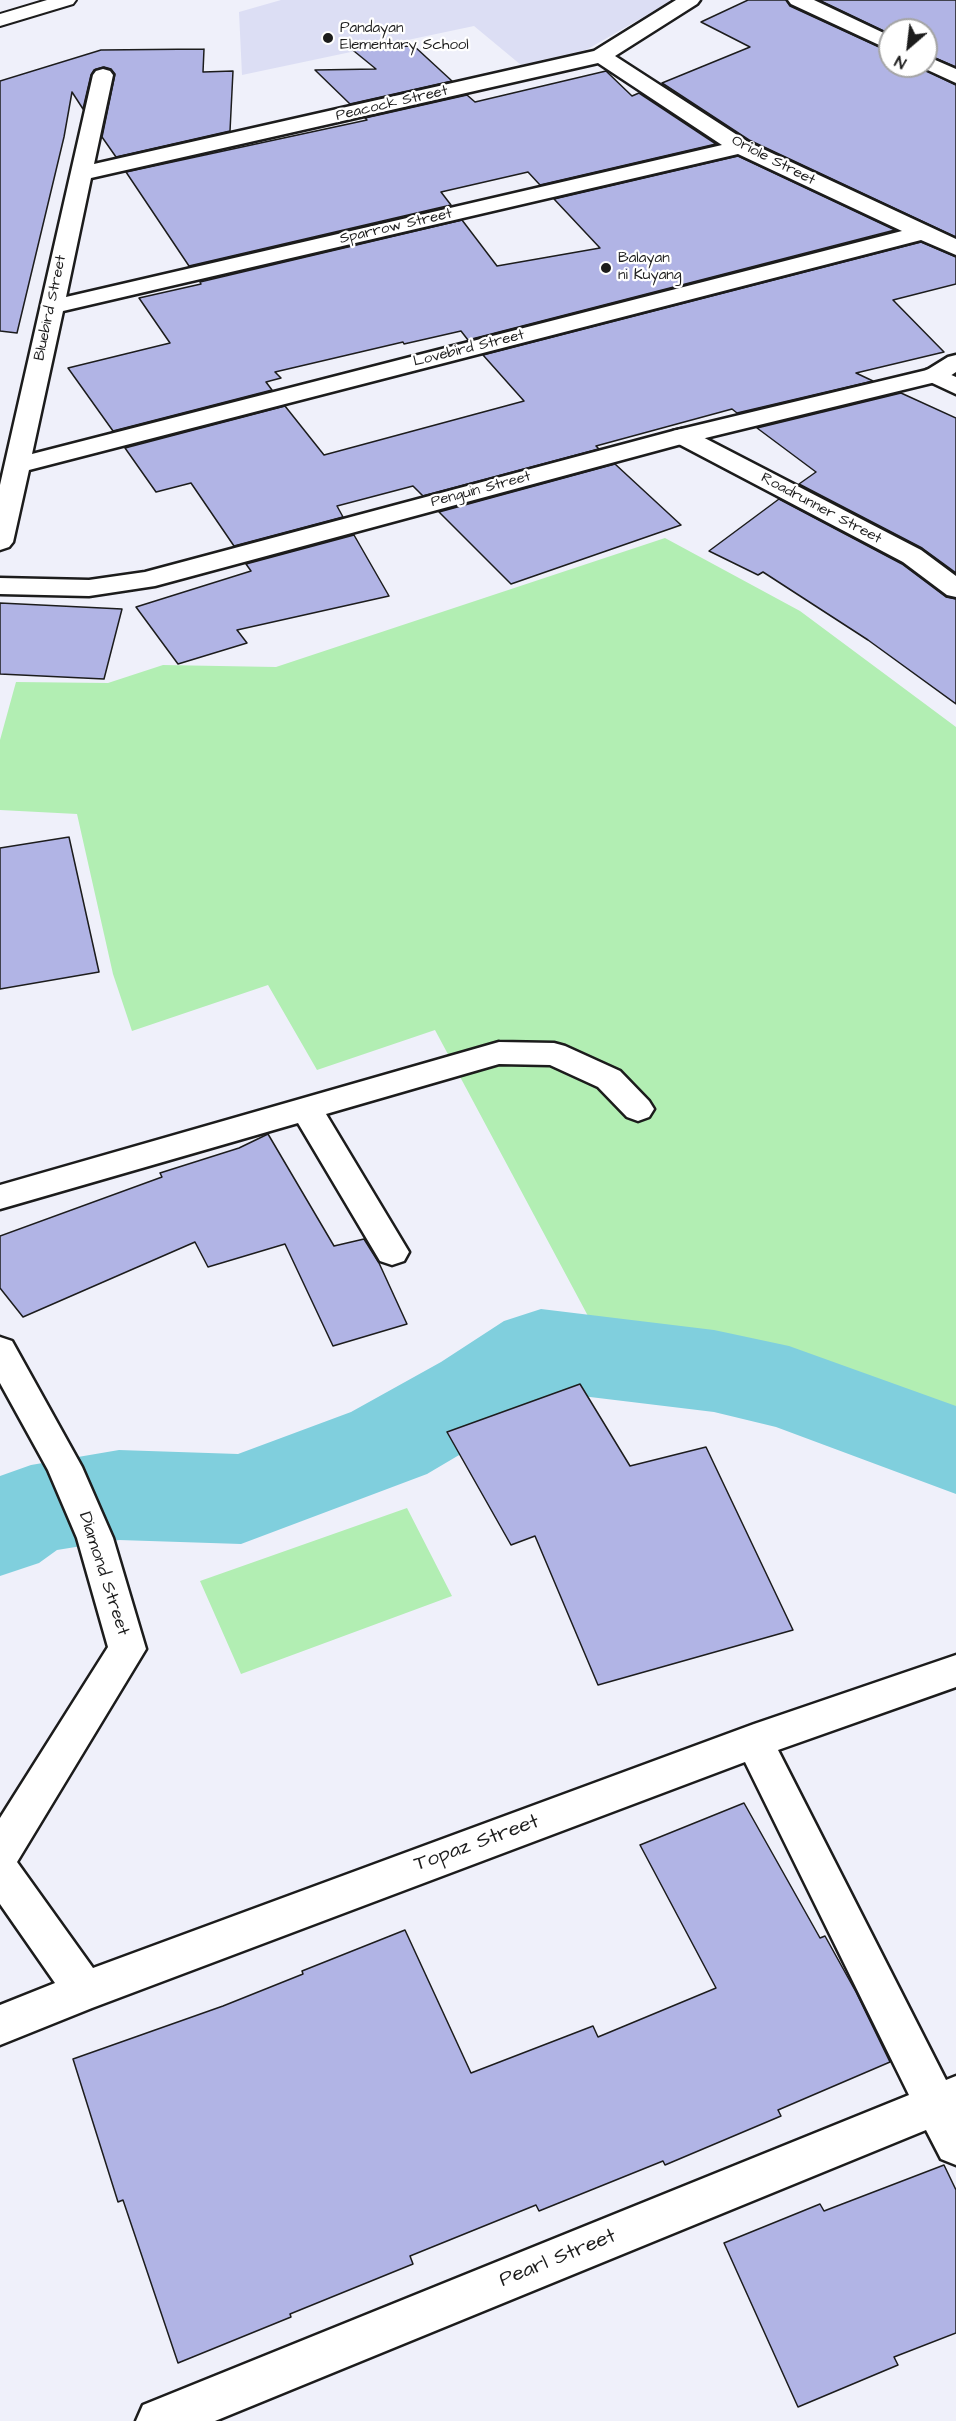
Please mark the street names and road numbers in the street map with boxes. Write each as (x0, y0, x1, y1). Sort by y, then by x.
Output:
street label: Peacock Street (334, 82, 450, 126)
street label: Oriole Street (728, 132, 818, 190)
street label: Sparrow Street (338, 205, 454, 249)
street label: Bluebird Street (31, 253, 71, 363)
street label: Lovebird Street (412, 327, 526, 371)
street label: Penguin Street (429, 468, 533, 512)
street label: Roadrunner Street (758, 470, 884, 548)
street label: Diamond Street (73, 1509, 133, 1639)
street label: Topaz Street (411, 1810, 543, 1878)
street label: Pearl Street (496, 2224, 620, 2294)

